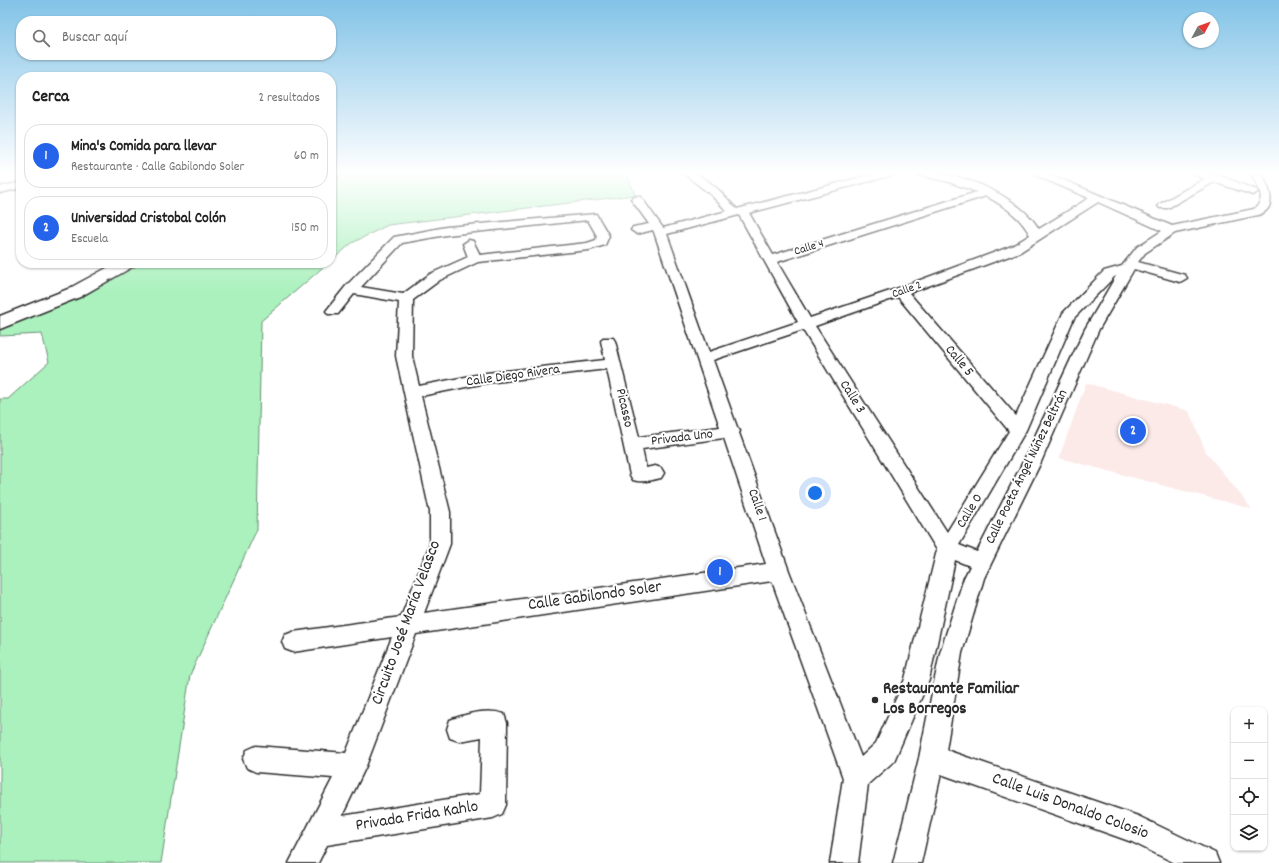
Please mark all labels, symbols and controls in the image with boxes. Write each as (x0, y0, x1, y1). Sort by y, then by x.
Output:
north arrow (1183, 12, 1219, 48)
search box (16, 16, 336, 60)
icon: search (30, 27, 52, 49)
text: Buscar aquí (62, 27, 127, 49)
text: Cerca (32, 86, 69, 110)
text: 2 resultados (258, 89, 320, 108)
text: Mina's Comida para llevar (71, 136, 216, 158)
text: 1 (45, 147, 47, 166)
text: 60 m (294, 147, 319, 166)
text: Restaurante · Calle Gabilondo Soler (71, 158, 244, 177)
text: Universidad Cristobal Colón (71, 208, 226, 230)
text: 2 (43, 219, 49, 238)
text: 150 m (291, 219, 319, 238)
text: Escuela (71, 230, 108, 249)
street label: Calle 4 (792, 235, 826, 261)
street label: Calle 2 (890, 277, 924, 303)
street label: Calle 5 (940, 341, 978, 381)
street label: Calle Diego Rivera (465, 359, 561, 392)
street label: Calle 3 (834, 377, 870, 417)
street label: Calle Poeta Ángel Núñez Beltrán (981, 386, 1073, 548)
street label: Picasso (610, 387, 638, 429)
pin: 2 (1120, 416, 1146, 446)
street label: Privada Uno (650, 424, 714, 452)
your location (805, 483, 825, 503)
street label: Calle 1 (742, 486, 772, 524)
street label: Calle 0 (952, 490, 988, 532)
street label: Circuito José María Velasco (366, 537, 448, 709)
pin: 1 (707, 557, 733, 587)
street label: Calle Gabilondo Soler (527, 576, 664, 618)
place label: Restaurante Familiar Los Borregos (883, 678, 1020, 722)
marker: Restaurante Familiar Los Borregos (870, 695, 880, 705)
map controls (1231, 707, 1267, 851)
button: + (1231, 707, 1267, 743)
button: − (1231, 743, 1267, 779)
street label: Calle Luis Donaldo Colosio (988, 767, 1152, 847)
button: locate (1231, 779, 1267, 815)
street label: Privada Frida Kahlo (354, 795, 480, 839)
button: layers (1231, 815, 1267, 851)

